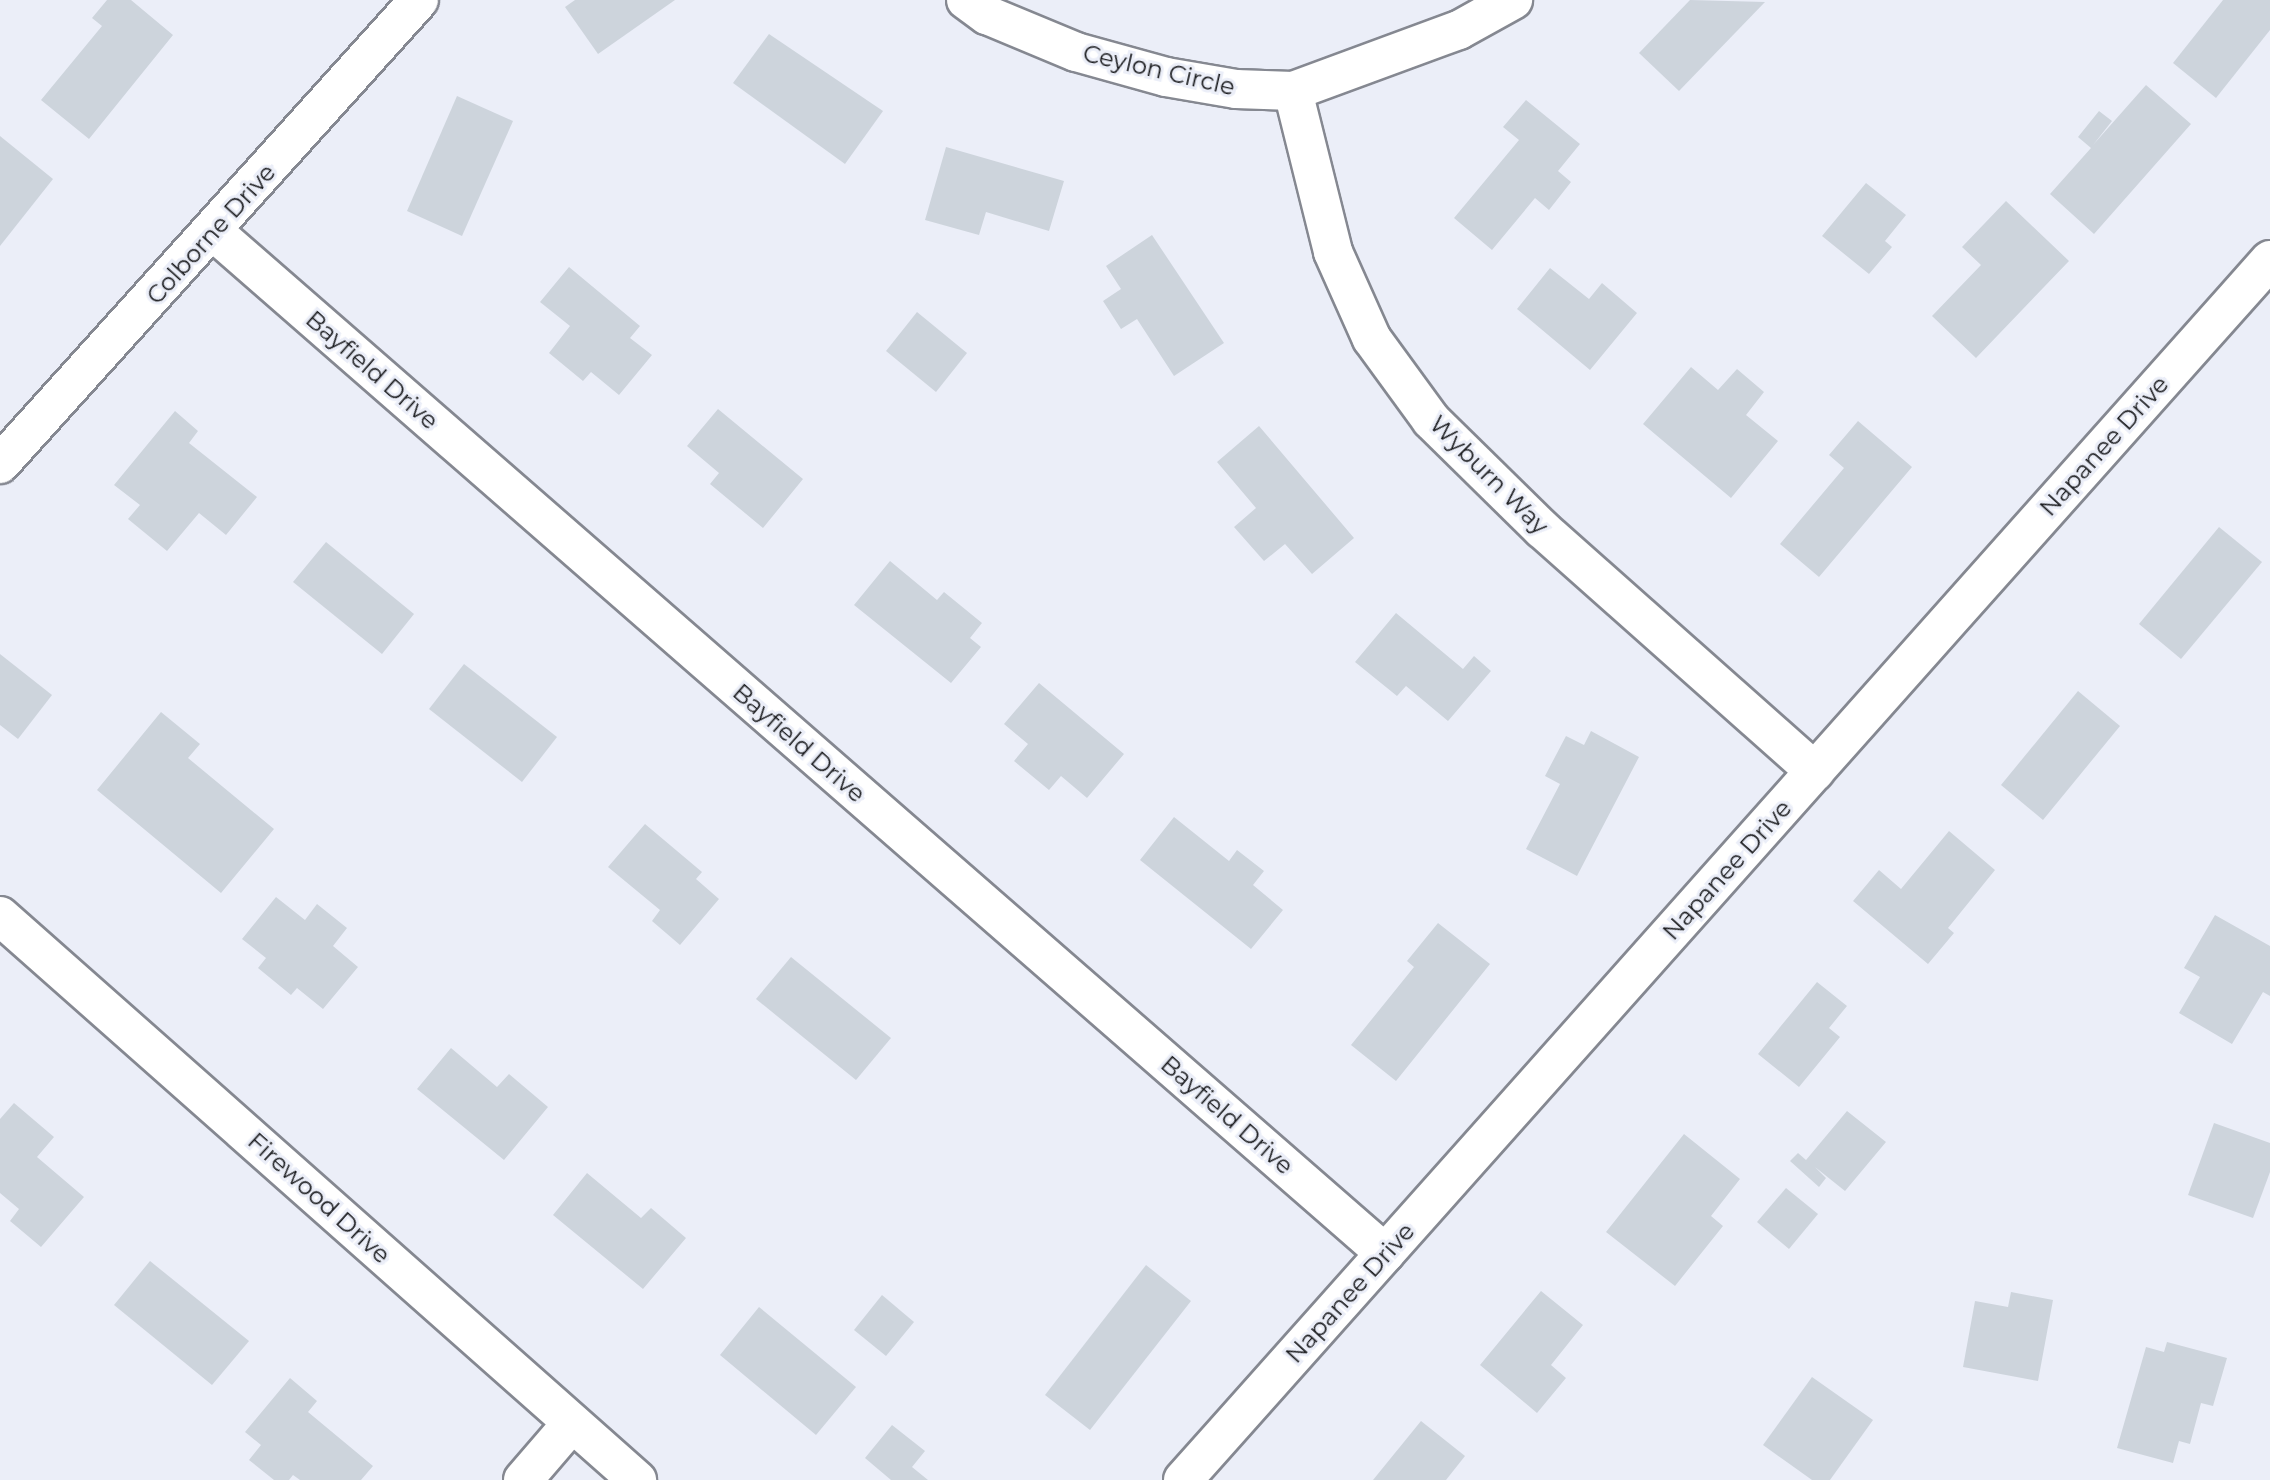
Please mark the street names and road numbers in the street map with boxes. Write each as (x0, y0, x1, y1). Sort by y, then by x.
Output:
street label: Ceylon Circle (1080, 39, 1238, 101)
street label: Colborne Drive (141, 158, 281, 310)
street label: Bayfield Drive (300, 305, 444, 435)
street label: Napanee Drive (2034, 370, 2174, 522)
street label: Wyburn Way (1424, 410, 1554, 540)
street label: Bayfield Drive (727, 678, 871, 808)
street label: Napanee Drive (1657, 794, 1797, 946)
street label: Bayfield Drive (1155, 1050, 1299, 1180)
street label: Firewood Drive (242, 1127, 396, 1269)
street label: Napanee Drive (1280, 1217, 1420, 1369)

